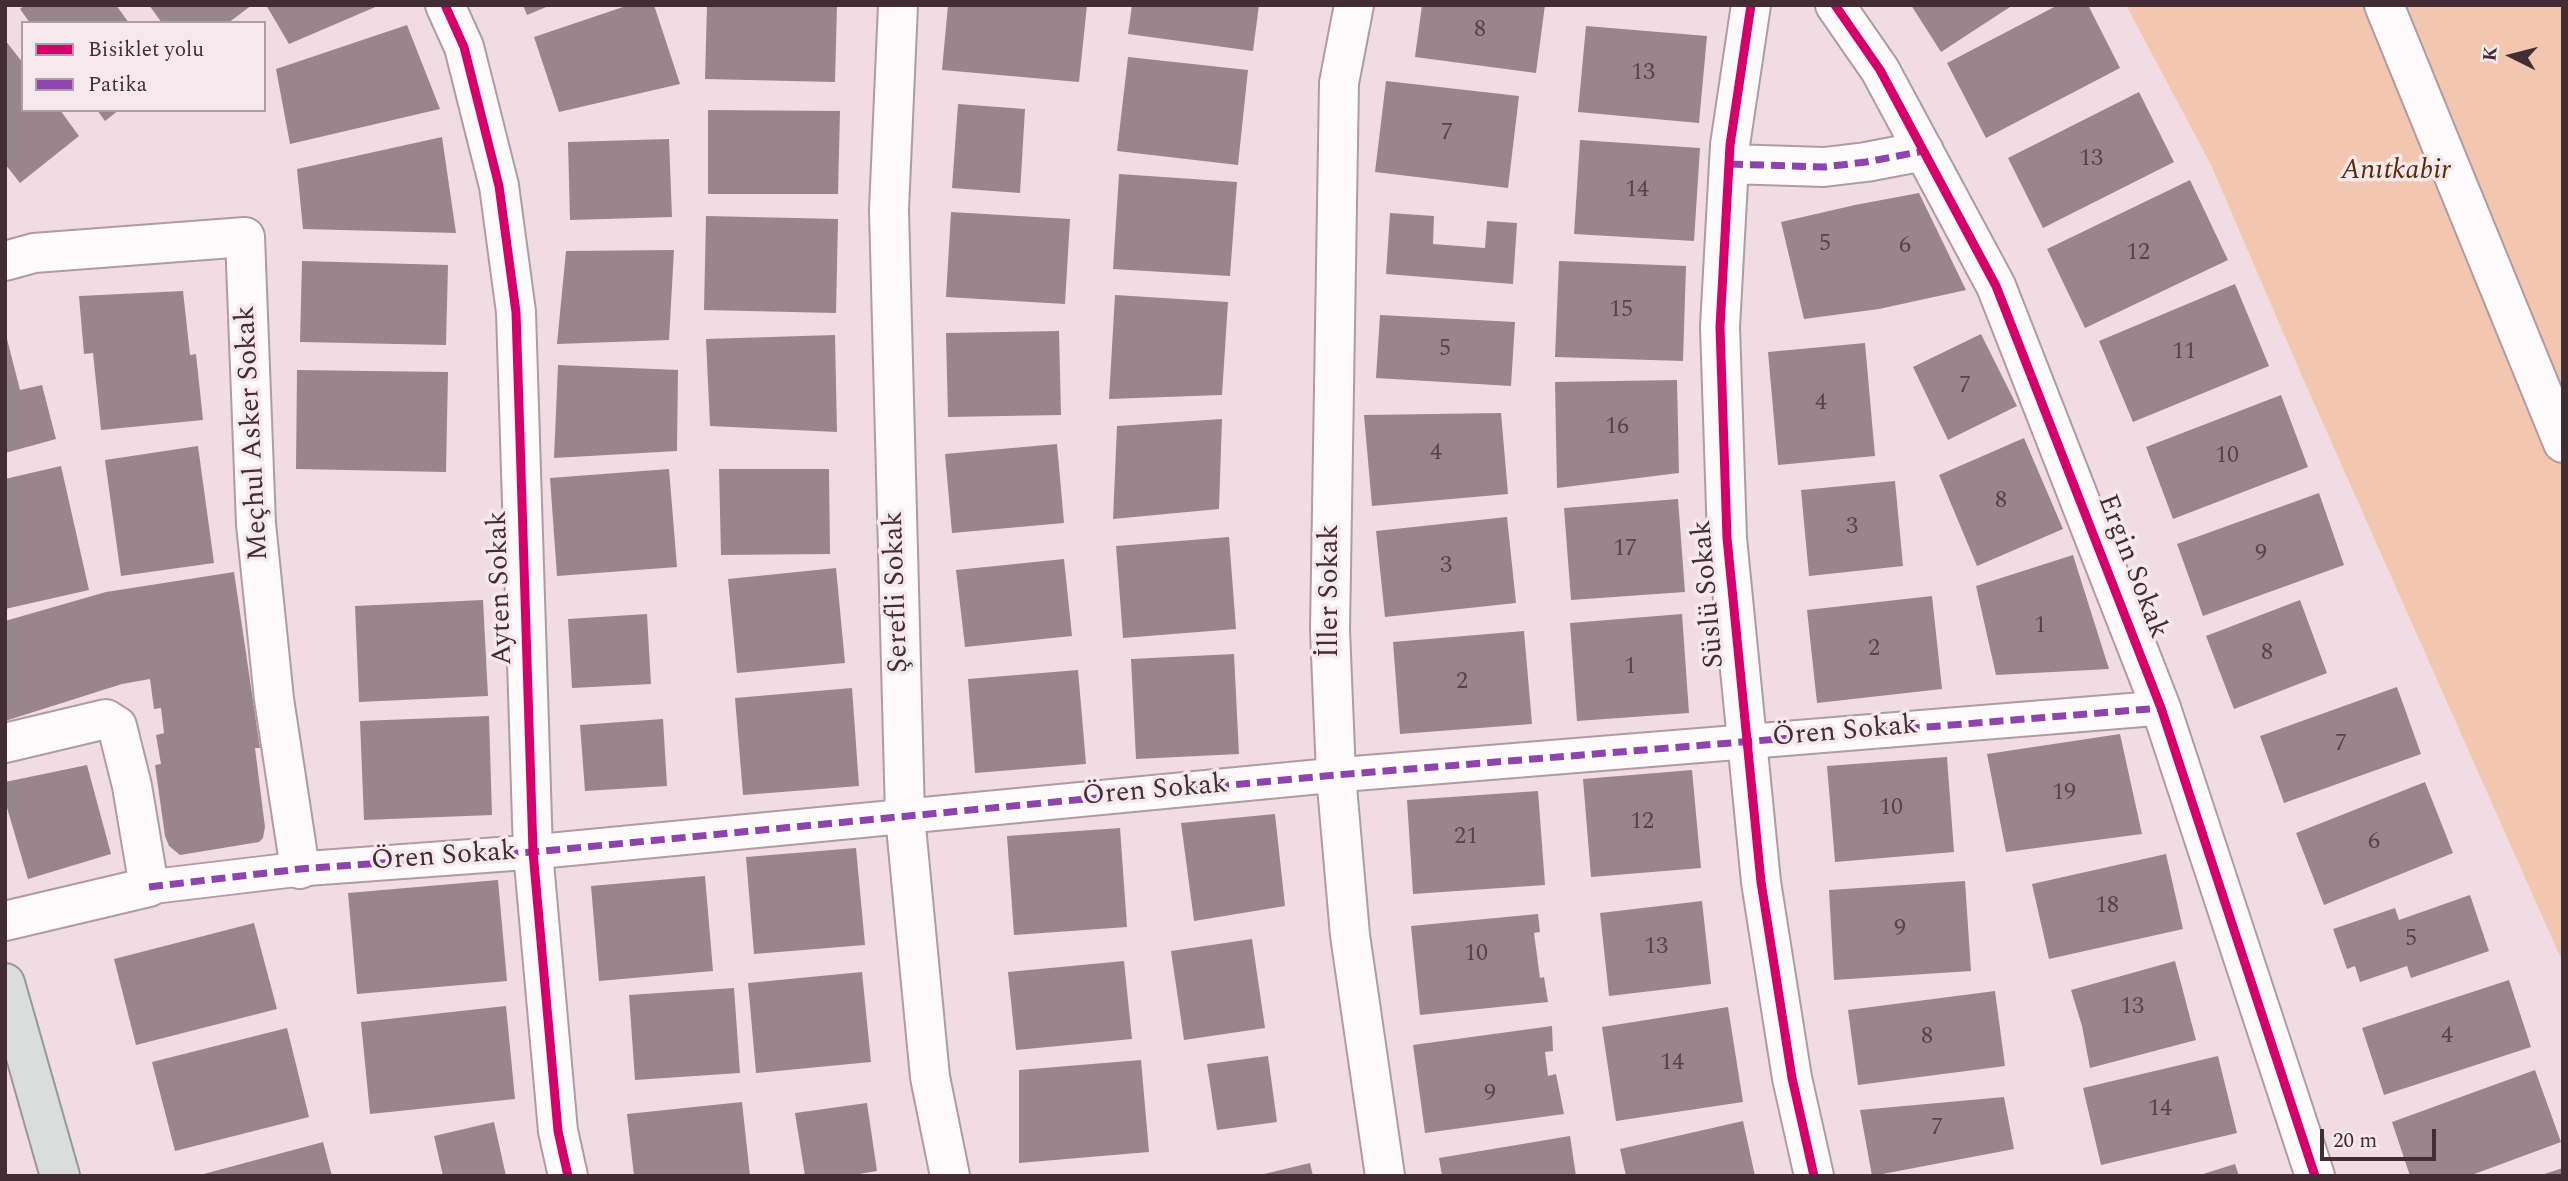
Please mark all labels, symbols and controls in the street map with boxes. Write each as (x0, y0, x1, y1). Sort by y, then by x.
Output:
house number: 8 (1474, 17, 1486, 45)
legend (21, 21, 266, 112)
north arrow (2477, 21, 2547, 91)
text: Bisiklet yolu (88, 34, 204, 66)
text: K (2475, 45, 2506, 63)
house number: 13 (1631, 60, 1655, 88)
text: Patika (88, 69, 147, 101)
house number: 7 (1441, 120, 1453, 148)
house number: 13 (2079, 146, 2103, 174)
park label: Anıtkabir (2341, 156, 2451, 190)
house number: 14 (1625, 177, 1649, 205)
house number: 5 (1819, 231, 1831, 259)
house number: 6 (1899, 233, 1911, 261)
house number: 12 (2126, 240, 2150, 268)
house number: 15 (1609, 297, 1633, 325)
street label: Meçhul Asker Sokak (231, 305, 277, 561)
house number: 5 (1439, 336, 1451, 364)
house number: 11 (2172, 339, 2196, 367)
house number: 7 (1959, 373, 1971, 401)
house number: 4 (1815, 390, 1827, 418)
house number: 16 (1605, 414, 1629, 442)
house number: 4 (1430, 440, 1442, 468)
house number: 10 (2215, 443, 2239, 471)
house number: 8 (1995, 488, 2007, 516)
street label: Ergin Sokak (2088, 490, 2174, 644)
street label: Ayten Sokak (483, 510, 521, 666)
street label: Şerefli Sokak (878, 510, 918, 674)
house number: 3 (1846, 514, 1858, 542)
street label: Süslü Sokak (1687, 519, 1733, 669)
street label: İller Sokak (1315, 524, 1349, 658)
house number: 17 (1613, 536, 1637, 564)
house number: 9 (2255, 541, 2267, 569)
house number: 3 (1440, 553, 1452, 581)
house number: 1 (2034, 613, 2046, 641)
house number: 2 (1868, 636, 1880, 664)
house number: 8 (2261, 640, 2273, 668)
house number: 1 (1624, 654, 1636, 682)
house number: 2 (1456, 669, 1468, 697)
street label: Ören Sokak (1771, 710, 1919, 756)
house number: 7 (2335, 731, 2347, 759)
street label: Ören Sokak (1081, 769, 1229, 815)
house number: 19 (2052, 780, 2076, 808)
house number: 10 (1879, 795, 1903, 823)
house number: 12 (1630, 809, 1654, 837)
house number: 21 (1454, 824, 1478, 852)
house number: 6 (2368, 829, 2380, 857)
street label: Ören Sokak (370, 836, 518, 880)
house number: 18 (2095, 893, 2119, 921)
house number: 9 (1894, 916, 1906, 944)
house number: 5 (2405, 926, 2417, 954)
house number: 13 (1644, 934, 1668, 962)
house number: 10 (1464, 941, 1488, 969)
house number: 13 (2120, 994, 2144, 1022)
house number: 4 (2441, 1023, 2453, 1051)
house number: 8 (1921, 1024, 1933, 1052)
house number: 14 (1660, 1050, 1684, 1078)
house number: 9 (1484, 1081, 1496, 1109)
house number: 14 (2148, 1096, 2172, 1124)
scale bar (2323, 1114, 2438, 1158)
house number: 7 (1931, 1115, 1943, 1143)
text: 20 m (2333, 1125, 2377, 1157)

